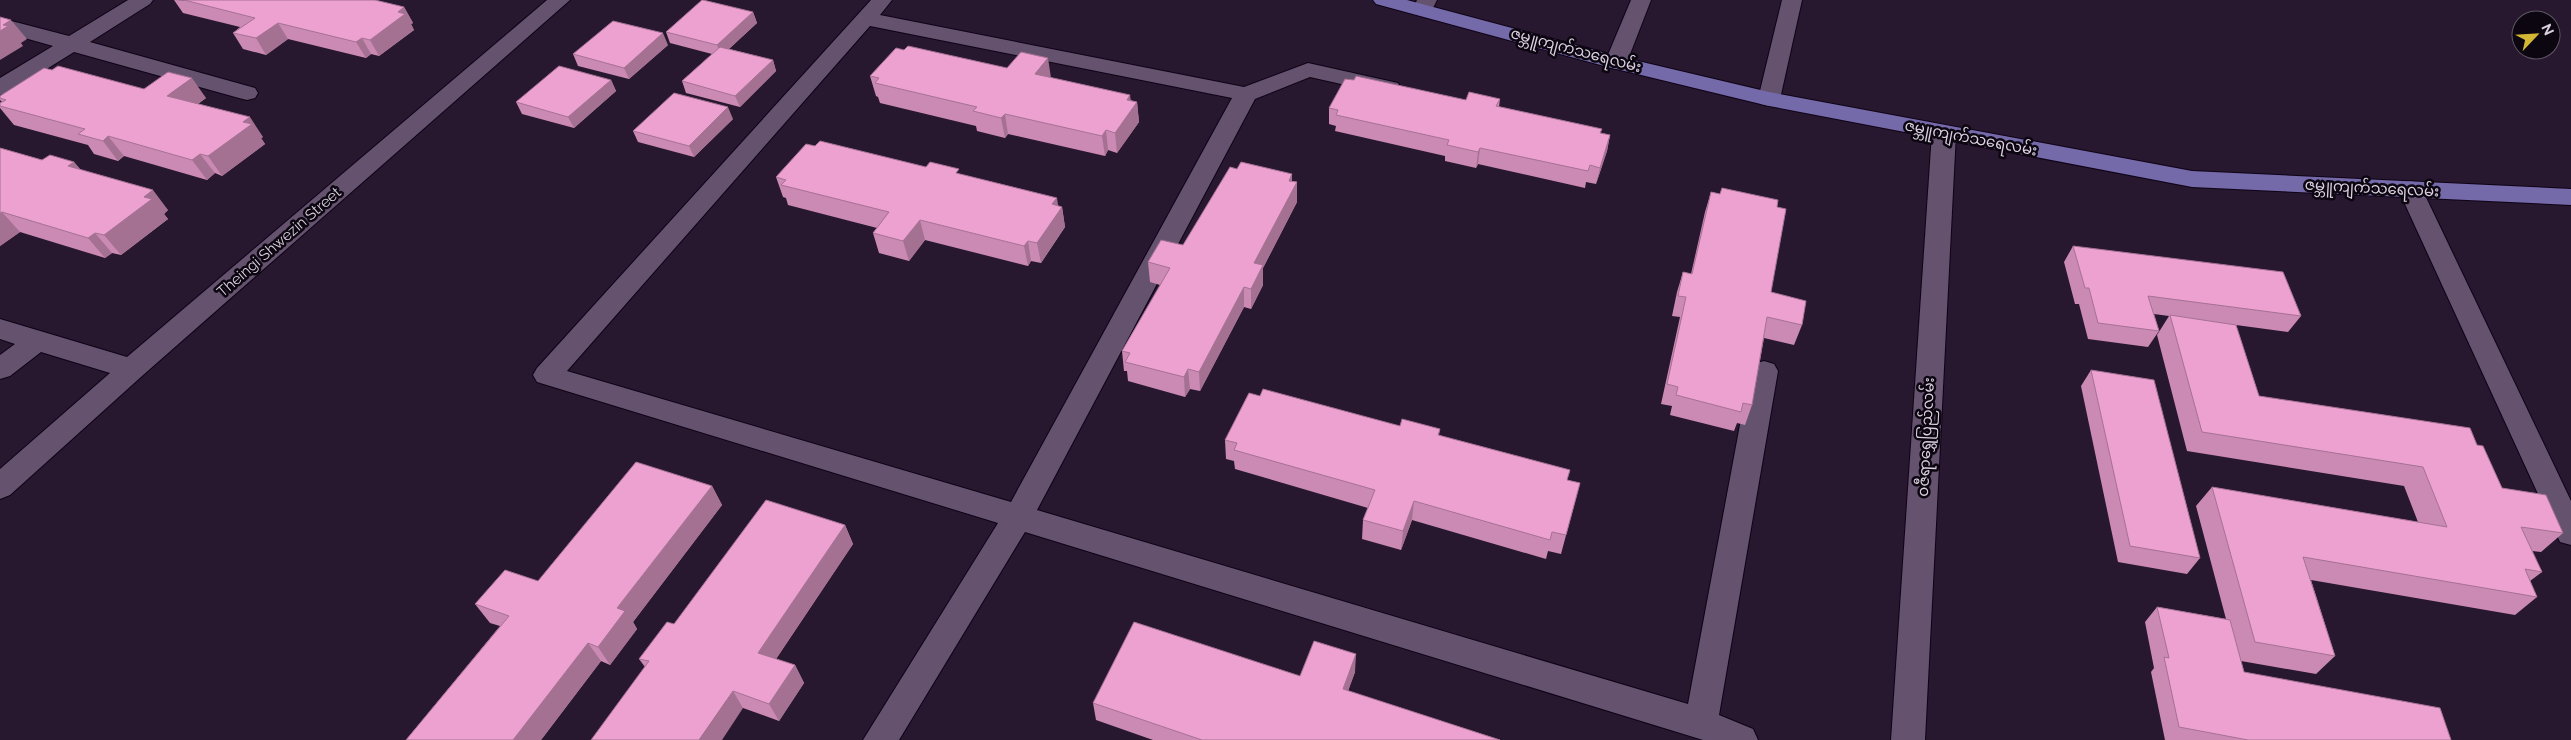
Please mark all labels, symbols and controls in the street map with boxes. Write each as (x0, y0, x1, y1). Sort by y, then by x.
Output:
north arrow (2511, 10, 2561, 60)
text: N (2538, 21, 2557, 38)
street label: ဇမ္ဘူကျက်သရေလမ်း (1508, 23, 1644, 79)
street label: ဇမ္ဘူကျက်သရေလမ်း (1903, 115, 2039, 163)
street label: ဇမ္ဘူကျက်သရေလမ်း (2304, 174, 2440, 204)
street label: Theingi Shwezin Street (213, 183, 345, 301)
street label: ဝဇီရာရွှေပြည်လမ်း (1913, 377, 1941, 497)

